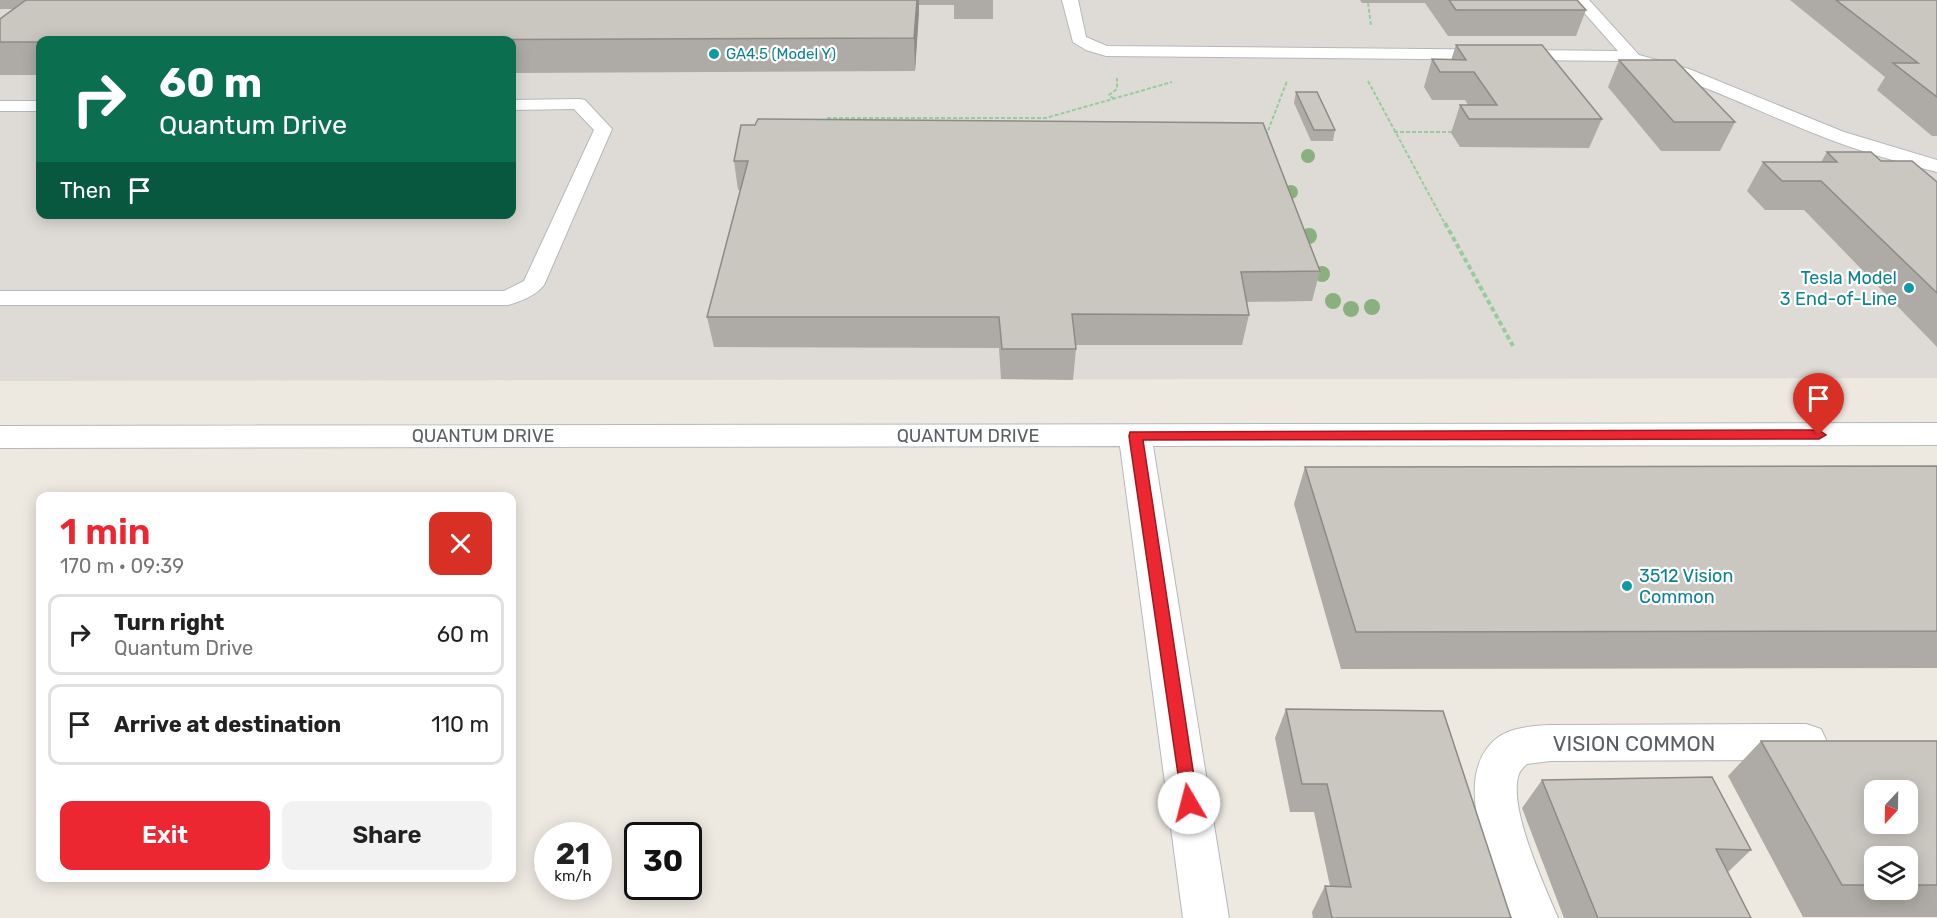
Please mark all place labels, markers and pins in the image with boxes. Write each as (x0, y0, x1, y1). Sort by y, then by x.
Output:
place label: GA4.5 (Model Y) (726, 45, 836, 63)
marker: GA4.5 (Model Y) (707, 47, 721, 61)
place label: Tesla Model 3 End-of-Line (1780, 267, 1897, 310)
marker: Tesla Model 3 End-of-Line (1902, 281, 1916, 295)
pin (1793, 373, 1844, 435)
place label: 3512 Vision Common (1639, 565, 1733, 608)
marker: 3512 Vision Common (1620, 579, 1634, 593)

